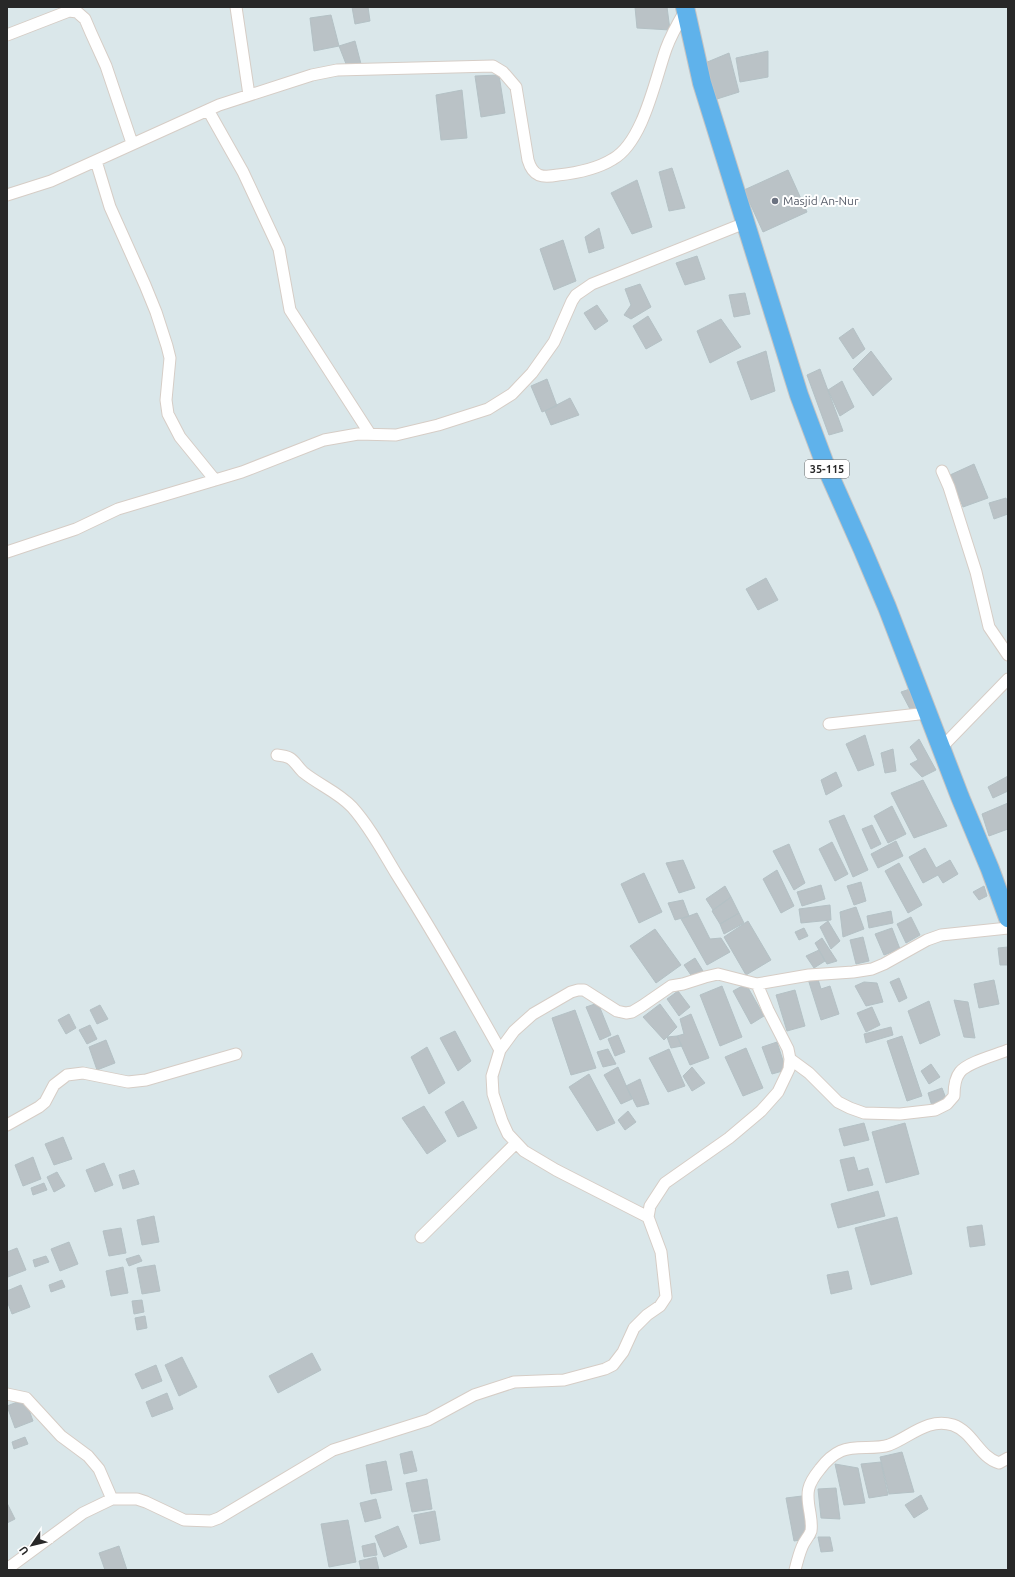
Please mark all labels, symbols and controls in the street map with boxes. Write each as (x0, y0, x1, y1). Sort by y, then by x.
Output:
place label: Masjid An-Nur (783, 194, 859, 207)
marker: Masjid An-Nur (770, 196, 780, 206)
road number: 35-115 (805, 460, 849, 478)
north arrow (12, 1525, 52, 1565)
text: U (17, 1544, 31, 1557)

